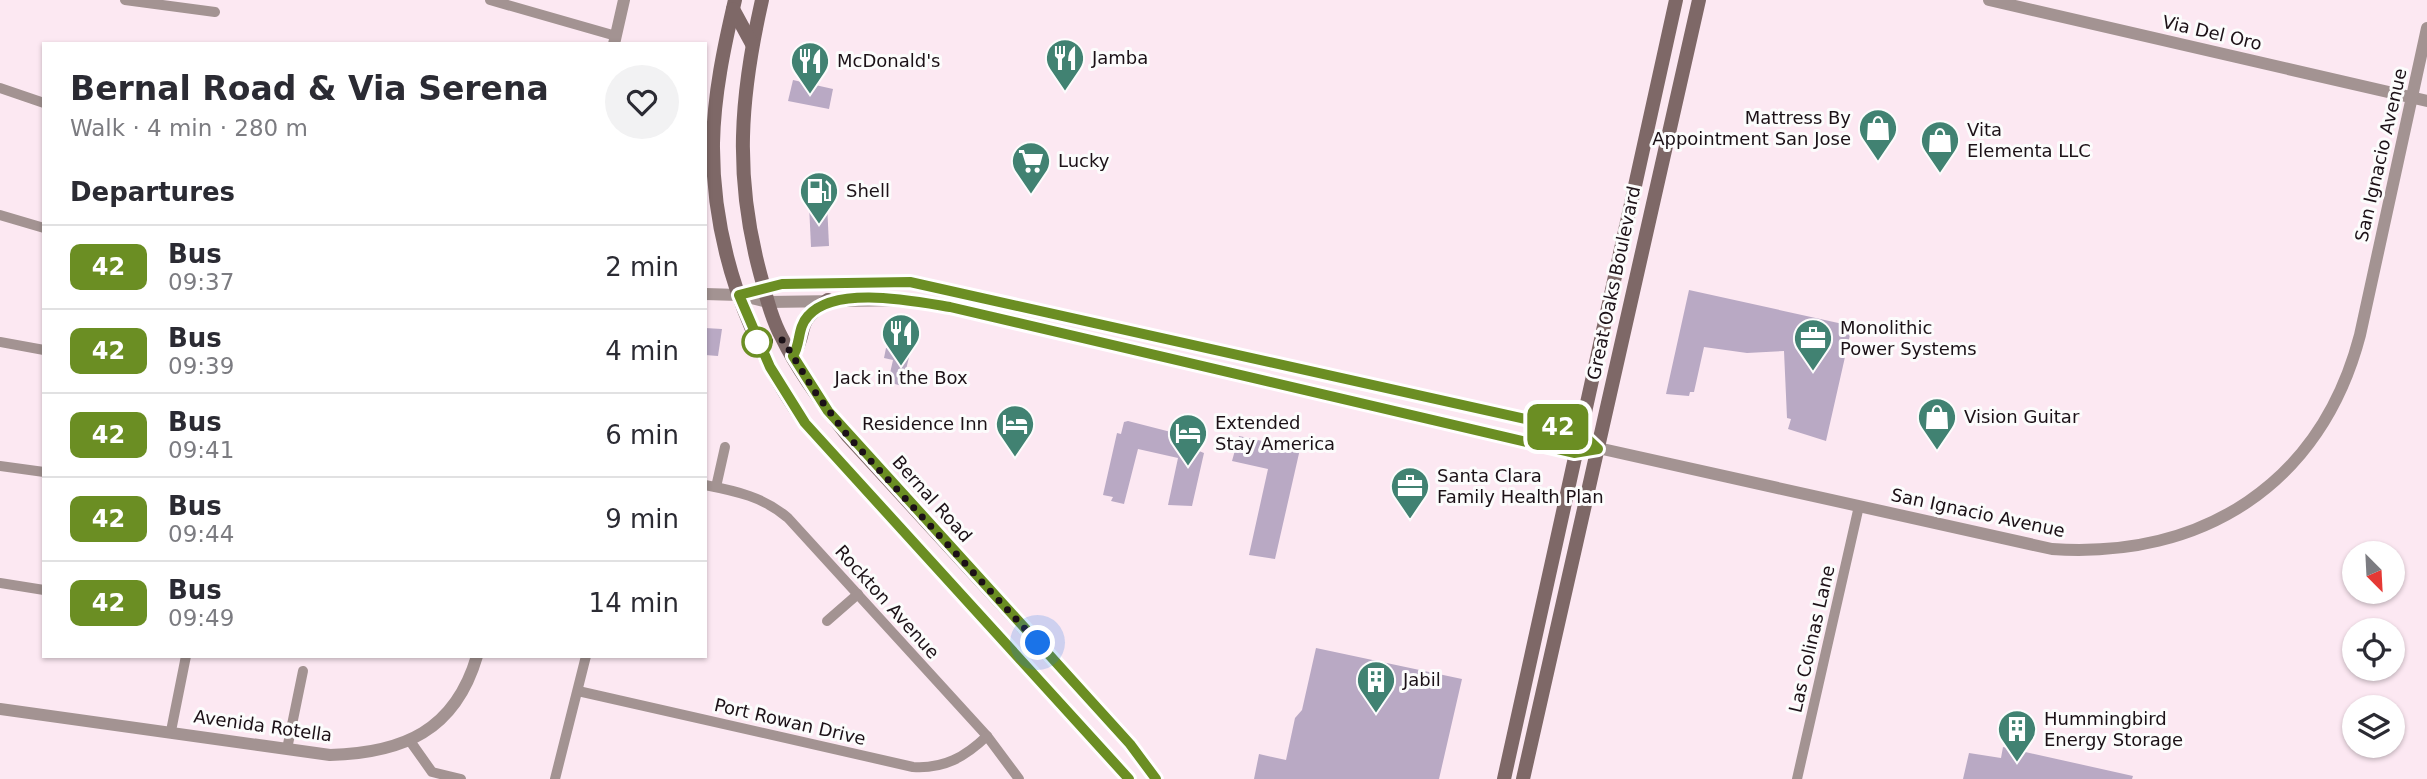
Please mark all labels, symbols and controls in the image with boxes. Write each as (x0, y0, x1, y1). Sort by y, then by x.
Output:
street label: Via Del Oro (2160, 11, 2264, 54)
restaurant icon: Jamba (1044, 37, 1086, 92)
restaurant icon: McDonald's (789, 40, 831, 95)
place label: Jamba (1091, 47, 1148, 68)
place label: McDonald's (837, 50, 941, 71)
button: heart (605, 65, 679, 139)
street label: San Ignacio Avenue (2350, 66, 2411, 244)
text: Bernal Road & Via Serena (70, 69, 549, 108)
place label: Mattress By Appointment San Jose (1652, 107, 1851, 149)
shop icon: Mattress By Appointment San Jose (1857, 107, 1899, 162)
text: Walk · 4 min · 280 m (70, 115, 308, 141)
shop icon: Vita Elementa LLC (1919, 119, 1961, 174)
place label: Vita Elementa LLC (1967, 119, 2091, 161)
supermarket icon: Lucky (1010, 140, 1052, 195)
place label: Lucky (1058, 150, 1110, 171)
fuel station icon: Shell (798, 170, 840, 225)
text: Departures (70, 177, 235, 207)
place label: Shell (846, 180, 890, 201)
street label: Great Oaks Boulevard (1583, 184, 1644, 382)
text: Bus (168, 239, 222, 269)
text: 2 min (605, 252, 679, 282)
text: 42 (92, 253, 125, 281)
text: 09:37 (168, 269, 234, 295)
restaurant icon: Jack in the Box (880, 312, 922, 367)
office icon: Monolithic Power Systems (1792, 317, 1834, 372)
place label: Monolithic Power Systems (1840, 317, 1977, 359)
text: Bus (168, 323, 222, 353)
unlabelled marker (742, 327, 772, 357)
text: 4 min (605, 336, 679, 366)
text: 42 (92, 337, 125, 365)
text: 09:39 (168, 353, 234, 379)
place label: Jack in the Box (833, 367, 968, 388)
shop icon: Vision Guitar (1916, 396, 1958, 451)
hotel icon: Residence Inn (994, 403, 1036, 458)
line badge: 42 (1526, 404, 1590, 450)
place label: Vision Guitar (1964, 406, 2080, 427)
text: Bus (168, 407, 222, 437)
hotel icon: Extended Stay America (1167, 412, 1209, 467)
place label: Extended Stay America (1215, 412, 1335, 454)
place label: Residence Inn (862, 413, 988, 434)
text: 42 (1541, 413, 1575, 441)
text: 6 min (605, 420, 679, 450)
text: 42 (92, 421, 125, 449)
text: 09:41 (168, 437, 234, 463)
street label: Bernal Road (888, 451, 977, 546)
office icon: Santa Clara Family Health Plan (1389, 465, 1431, 520)
place label: Santa Clara Family Health Plan (1437, 465, 1604, 507)
street label: San Ignacio Avenue (1889, 484, 2067, 541)
text: Bus (168, 491, 222, 521)
text: 9 min (605, 504, 679, 534)
text: 42 (92, 505, 125, 533)
text: 09:44 (168, 521, 234, 547)
street label: Rockton Avenue (831, 541, 944, 663)
north arrow (2342, 541, 2404, 604)
map controls (2342, 541, 2405, 758)
street label: Las Colinas Lane (1784, 563, 1839, 715)
text: Bus (168, 575, 222, 605)
text: 14 min (589, 588, 679, 618)
text: 42 (92, 589, 125, 617)
text: 09:49 (168, 605, 234, 631)
button: locate (2342, 618, 2405, 681)
your location (1020, 625, 1055, 660)
building icon: Jabil (1355, 659, 1397, 714)
place label: Jabil (1402, 669, 1441, 690)
street label: Port Rowan Drive (712, 694, 868, 749)
button: layers (2342, 695, 2405, 758)
street label: Avenida Rotella (193, 705, 334, 746)
building icon: Hummingbird Energy Storage (1996, 708, 2038, 763)
place label: Hummingbird Energy Storage (2044, 708, 2183, 750)

